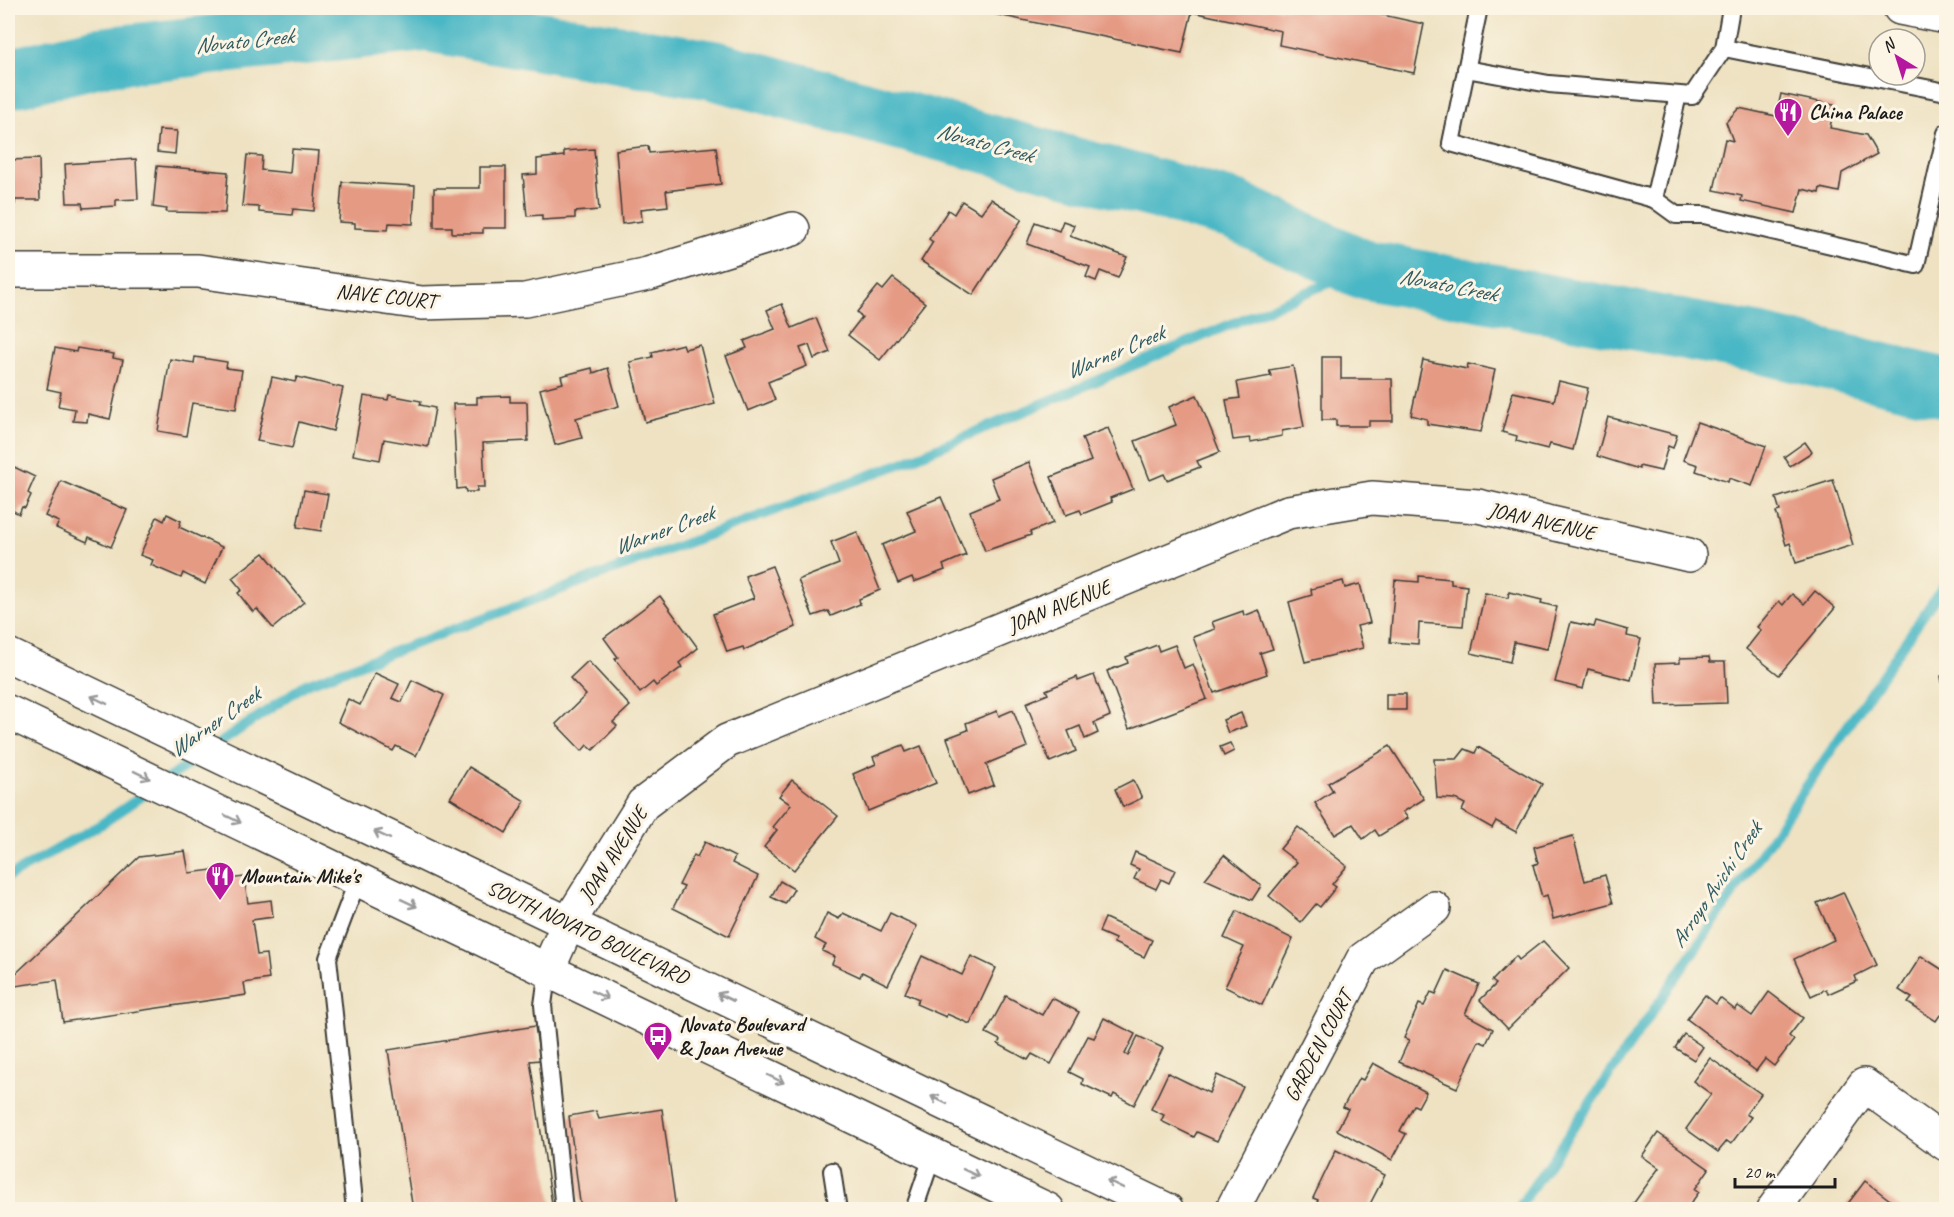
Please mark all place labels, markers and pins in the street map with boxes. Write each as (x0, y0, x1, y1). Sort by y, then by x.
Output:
restaurant icon: China Palace (1772, 96, 1804, 138)
place label: China Palace (1809, 99, 1904, 125)
restaurant icon: Mountain Mike's (204, 860, 236, 902)
place label: Mountain Mike's (241, 863, 363, 889)
place label: Novato Boulevard & Joan Avenue (679, 1011, 808, 1061)
bus stop icon: Novato Boulevard & Joan Avenue (642, 1020, 674, 1062)

